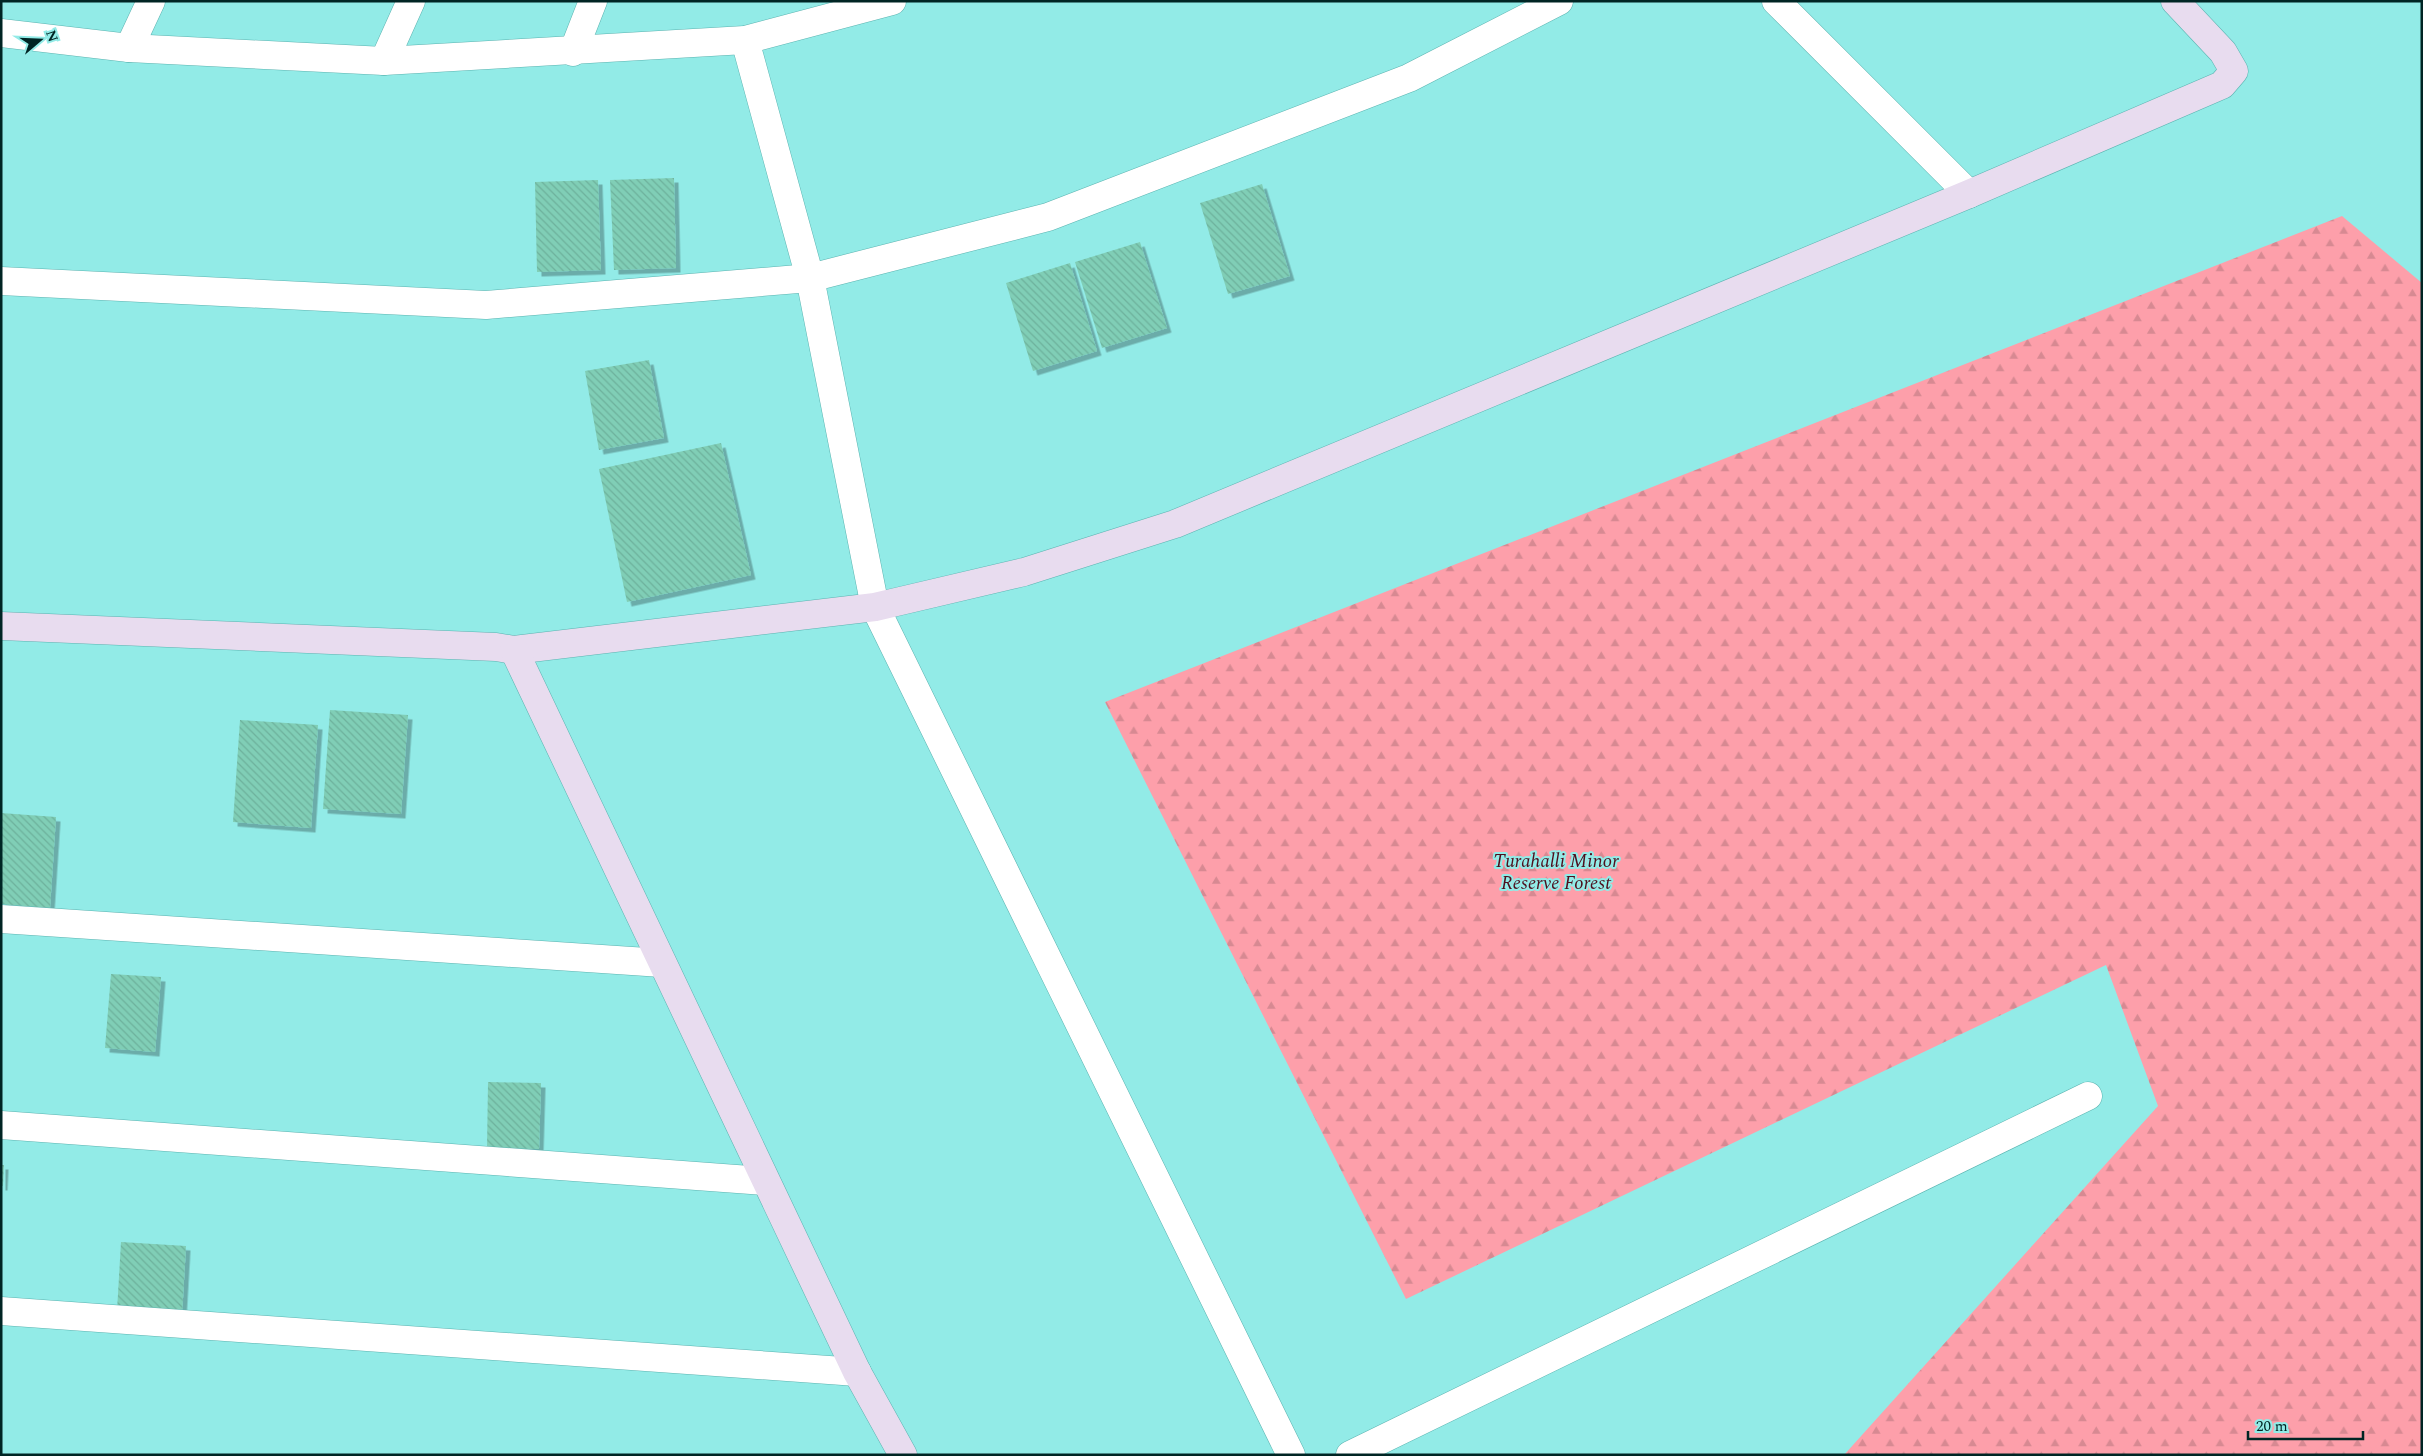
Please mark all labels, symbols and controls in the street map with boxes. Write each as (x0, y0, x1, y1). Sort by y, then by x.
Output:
north arrow (15, 15, 65, 65)
text: N (40, 27, 64, 45)
park label: Turahalli Minor Reserve Forest (1493, 847, 1619, 898)
scale bar (2248, 1408, 2363, 1440)
text: 20 m (2256, 1415, 2288, 1438)

